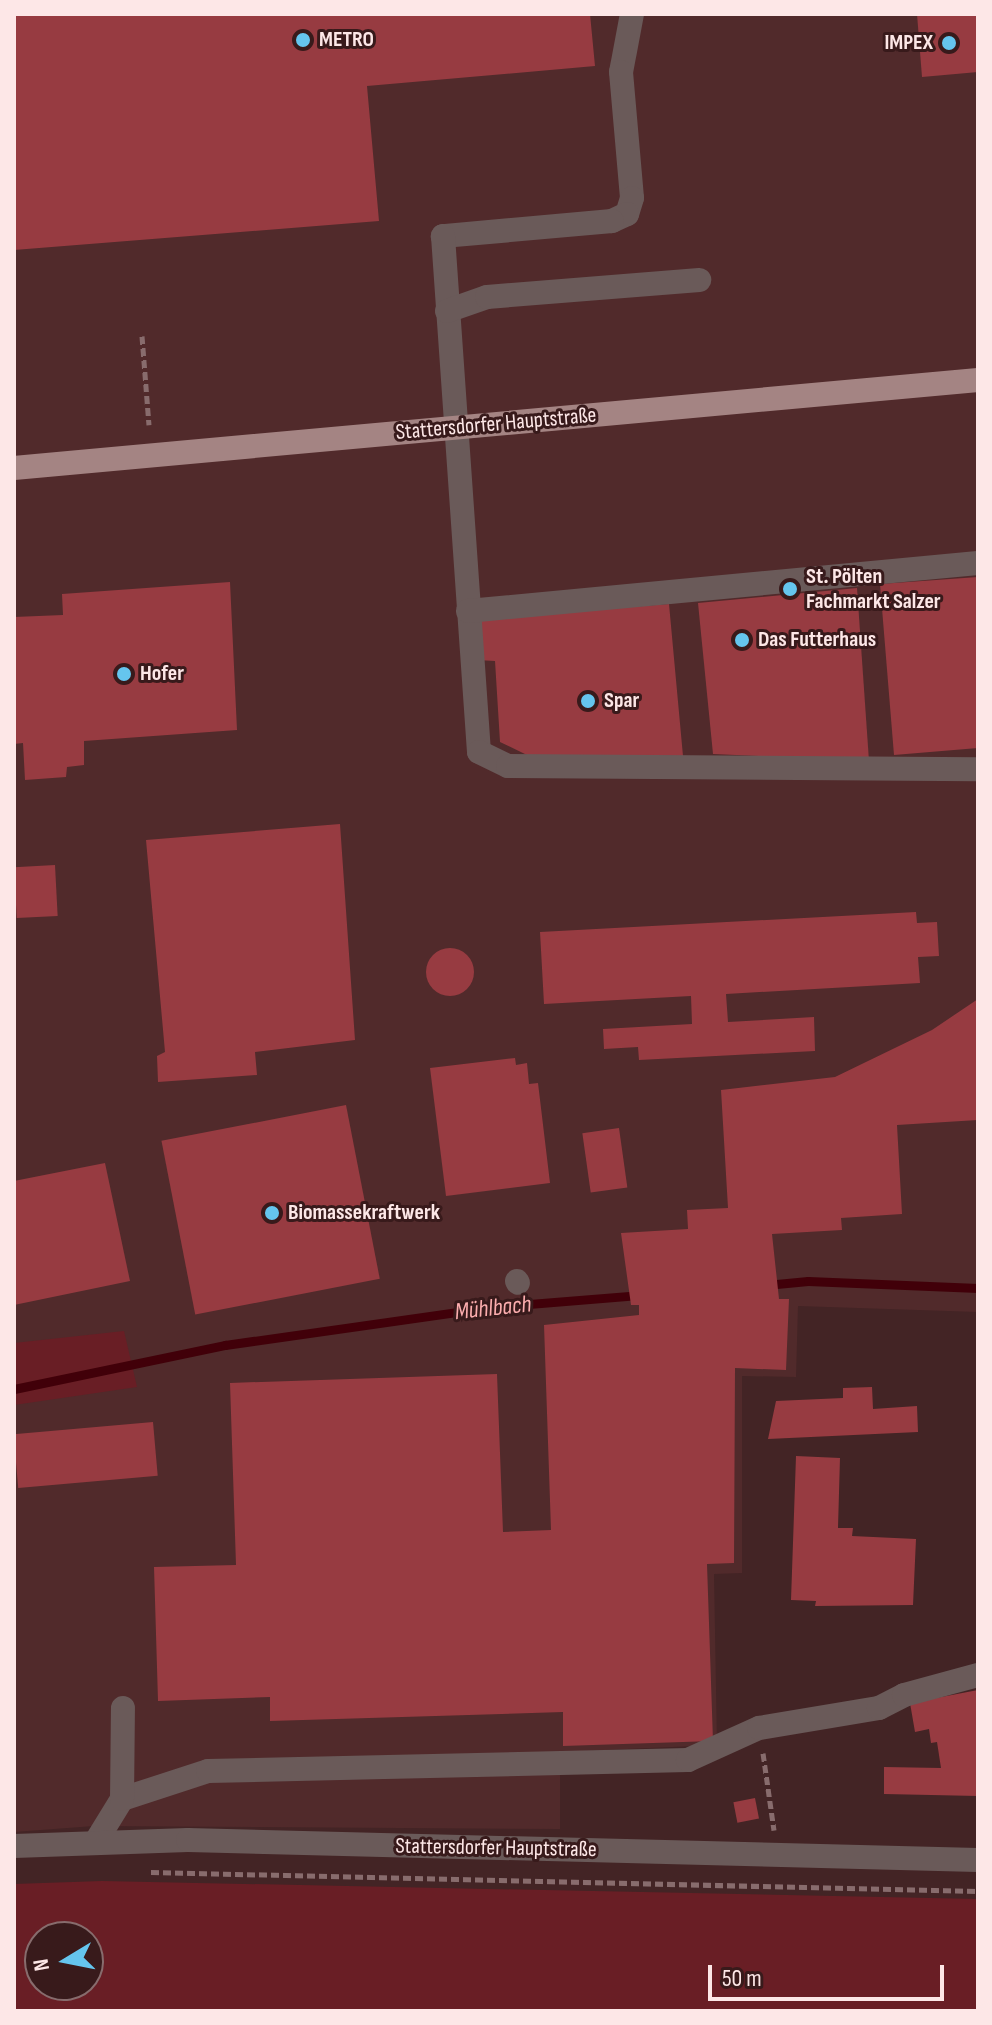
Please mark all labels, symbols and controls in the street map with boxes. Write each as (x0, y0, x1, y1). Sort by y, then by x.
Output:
place label: METRO (319, 27, 374, 53)
place label: IMPEX (884, 30, 933, 56)
marker: METRO (294, 31, 312, 49)
marker: IMPEX (940, 34, 958, 52)
street label: Stattersdorfer Hauptstraße (394, 402, 598, 446)
place label: St. Pölten Fachmarkt Salzer (806, 563, 941, 614)
marker: St. Pölten Fachmarkt Salzer (781, 580, 799, 598)
place label: Das Futterhaus (758, 627, 876, 653)
marker: Das Futterhaus (733, 631, 751, 649)
place label: Hofer (140, 661, 184, 687)
marker: Hofer (115, 665, 133, 683)
place label: Spar (604, 688, 639, 714)
marker: Spar (579, 692, 597, 710)
place label: Biomassekraftwerk (288, 1200, 440, 1226)
marker: Biomassekraftwerk (263, 1204, 281, 1222)
water label: Mühlbach (453, 1290, 533, 1326)
street label: Stattersdorfer Hauptstraße (395, 1833, 597, 1863)
north arrow (24, 1921, 104, 2001)
scale bar (712, 1949, 948, 1999)
text: N (28, 1957, 56, 1973)
text: 50 m (722, 1964, 762, 1993)

